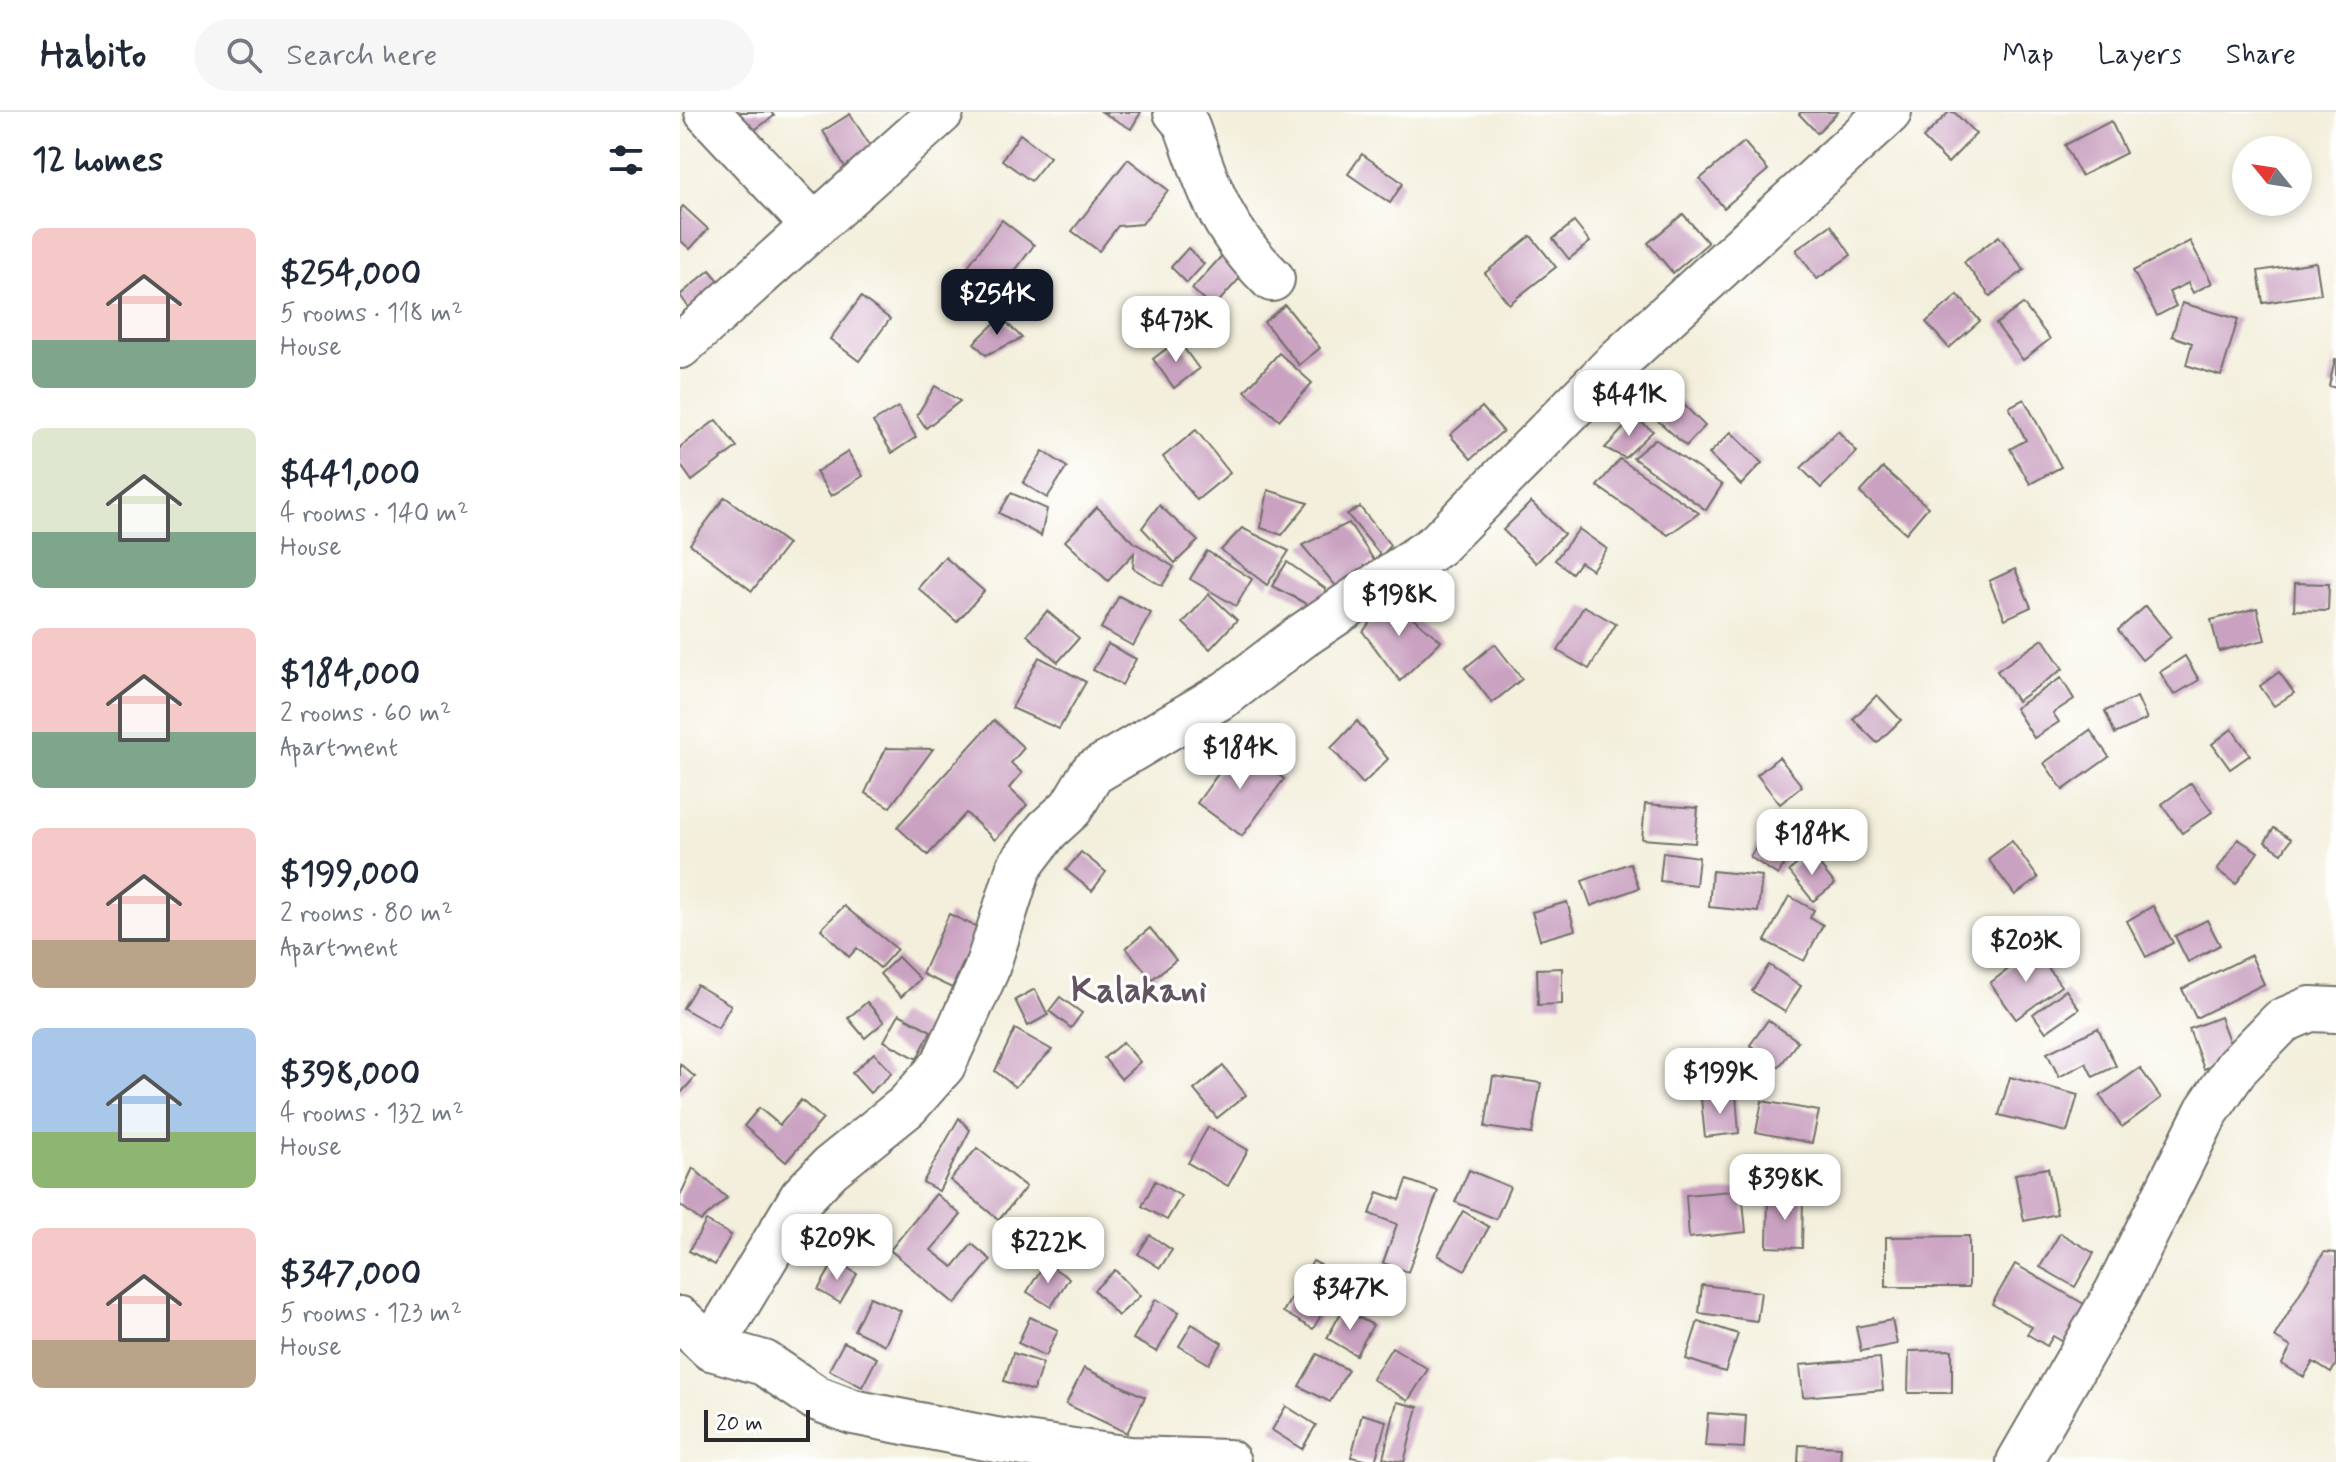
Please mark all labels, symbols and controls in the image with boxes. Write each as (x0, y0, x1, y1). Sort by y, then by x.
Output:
search box (194, 19, 754, 91)
text: Habito (40, 31, 146, 80)
icon: search (222, 33, 266, 77)
text: Search here (286, 36, 437, 75)
text: Map (2003, 37, 2054, 74)
text: Layers (2098, 37, 2182, 74)
text: Share (2226, 37, 2296, 74)
north arrow (2232, 136, 2312, 216)
map controls (2232, 136, 2312, 216)
text: 12 homes (32, 138, 163, 183)
icon: filters (604, 138, 648, 182)
text: $254,000 (280, 252, 421, 297)
icon: home (96, 260, 192, 356)
pin: $254K (941, 269, 1053, 337)
text: $254K (959, 278, 1035, 312)
pin: $473K (1120, 296, 1232, 364)
text: 5 rooms · 118 m² (280, 297, 463, 331)
text: $473K (1140, 305, 1212, 339)
text: House (280, 331, 341, 365)
pin: $441K (1573, 370, 1685, 438)
text: $441K (1592, 379, 1666, 413)
text: $441,000 (280, 452, 420, 497)
icon: home (96, 460, 192, 556)
text: 4 rooms · 140 m² (280, 497, 469, 531)
text: House (280, 531, 341, 565)
pin: $198K (1343, 570, 1455, 638)
text: $198K (1362, 579, 1436, 613)
text: $184,000 (280, 652, 420, 697)
icon: home (96, 660, 192, 756)
text: 2 rooms · 60 m² (280, 697, 451, 731)
pin: $184K (1184, 723, 1296, 791)
text: Apartment (280, 731, 398, 765)
text: $184K (1203, 732, 1277, 766)
pin: $184K (1756, 809, 1868, 877)
text: $184K (1775, 818, 1849, 852)
text: $199,000 (280, 852, 420, 897)
icon: home (96, 860, 192, 956)
text: 2 rooms · 80 m² (280, 897, 453, 931)
pin: $203K (1970, 916, 2082, 984)
text: $203K (1990, 925, 2062, 959)
text: Apartment (280, 931, 398, 965)
district label: Kalakani (1071, 968, 1207, 1015)
pin: $199K (1664, 1048, 1776, 1116)
text: $398,000 (280, 1052, 420, 1097)
text: $199K (1683, 1057, 1757, 1091)
icon: home (96, 1060, 192, 1156)
text: 4 rooms · 132 m² (280, 1097, 464, 1131)
text: House (280, 1131, 341, 1165)
pin: $398K (1729, 1154, 1841, 1222)
text: $398K (1748, 1163, 1822, 1197)
pin: $209K (781, 1214, 893, 1282)
pin: $222K (992, 1217, 1104, 1285)
text: $209K (800, 1223, 874, 1257)
text: $222K (1010, 1226, 1086, 1260)
text: $347,000 (280, 1252, 421, 1297)
icon: home (96, 1260, 192, 1356)
pin: $347K (1294, 1264, 1406, 1332)
text: $347K (1312, 1273, 1388, 1307)
text: 5 rooms · 123 m² (280, 1297, 462, 1331)
text: House (280, 1331, 341, 1365)
scale bar (704, 1406, 810, 1442)
text: 20 m (716, 1410, 763, 1438)

